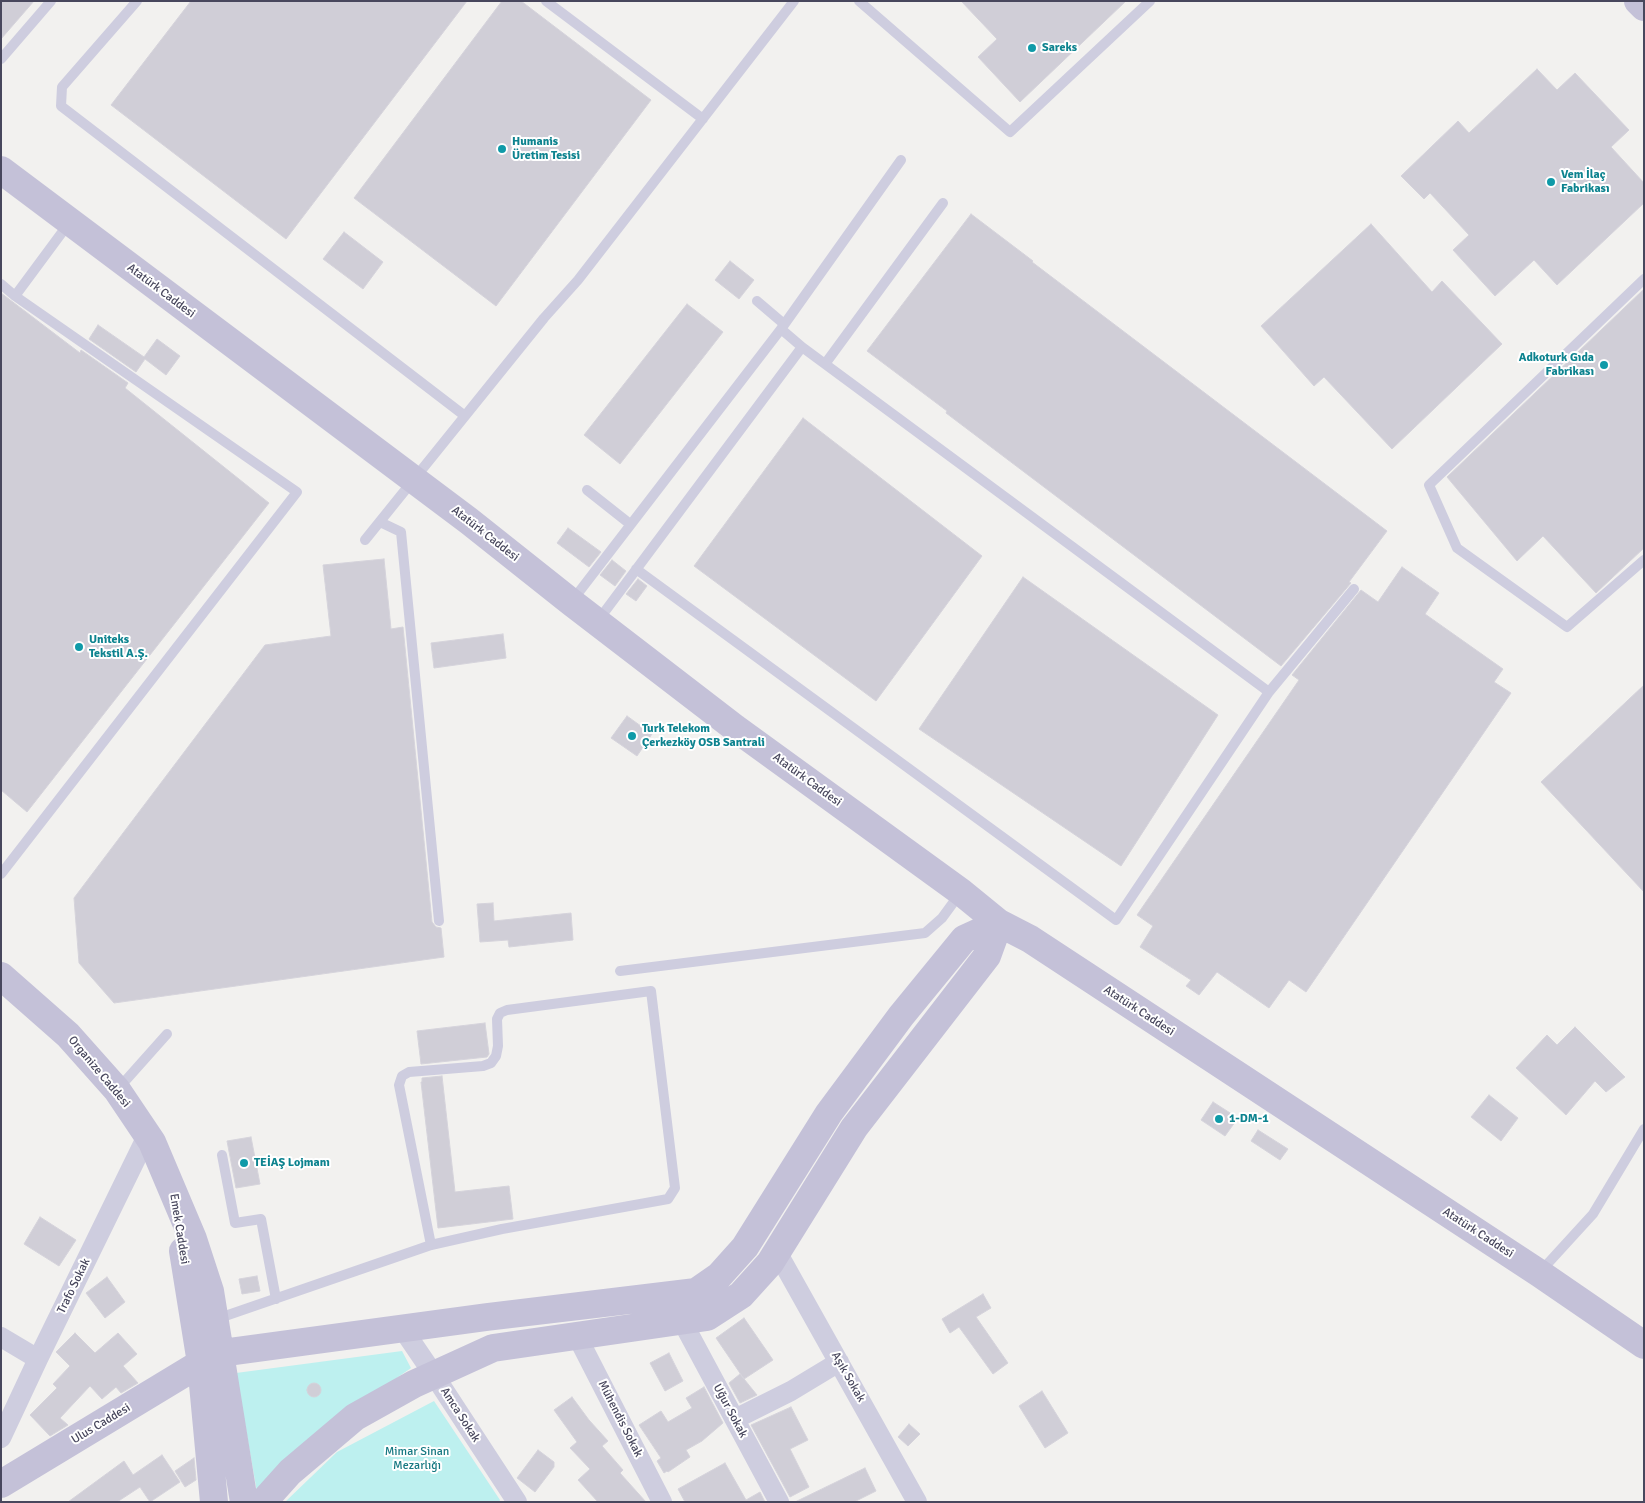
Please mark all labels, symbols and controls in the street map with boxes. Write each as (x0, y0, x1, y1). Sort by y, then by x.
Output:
place label: Sareks (1042, 41, 1077, 55)
marker: Sareks (1026, 42, 1038, 54)
place label: Humanis Üretim Tesisi (512, 135, 580, 163)
marker: Humanis Üretim Tesisi (496, 143, 508, 155)
place label: Vem İlaç Fabrikası (1561, 168, 1609, 196)
marker: Vem İlaç Fabrikası (1545, 176, 1557, 188)
street label: Atatürk Caddesi (124, 261, 198, 321)
place label: Adkoturk Gıda Fabrikası (1519, 351, 1594, 379)
marker: Adkoturk Gıda Fabrikası (1598, 359, 1610, 371)
street label: Atatürk Caddesi (448, 503, 522, 565)
place label: Uniteks Tekstil A.Ş. (89, 633, 148, 661)
marker: Uniteks Tekstil A.Ş. (73, 641, 85, 653)
place label: Turk Telekom Çerkezköy OSB Santrali (642, 722, 765, 750)
marker: Turk Telekom Çerkezköy OSB Santrali (626, 730, 638, 742)
street label: Atatürk Caddesi (770, 750, 844, 810)
street label: Atatürk Caddesi (1101, 983, 1177, 1039)
street label: Organize Caddesi (65, 1033, 133, 1111)
place label: 1-DM-1 (1229, 1112, 1269, 1126)
marker: 1-DM-1 (1213, 1113, 1225, 1125)
place label: TEİAŞ Lojmanı (254, 1156, 330, 1170)
marker: TEİAŞ Lojmanı (238, 1157, 250, 1169)
street label: Emek Caddesi (166, 1193, 192, 1265)
street label: Atatürk Caddesi (1440, 1205, 1516, 1261)
street label: Trafo Sokak (54, 1256, 94, 1316)
street label: Aşık Sokak (828, 1349, 868, 1405)
street label: Mühendis Sokak (595, 1378, 645, 1460)
street label: Uğur Sokak (710, 1382, 750, 1440)
street label: Amca Sokak (437, 1385, 483, 1445)
street label: Ulus Caddesi (69, 1401, 133, 1447)
park label: Mimar Sinan Mezarlığı (385, 1445, 449, 1473)

